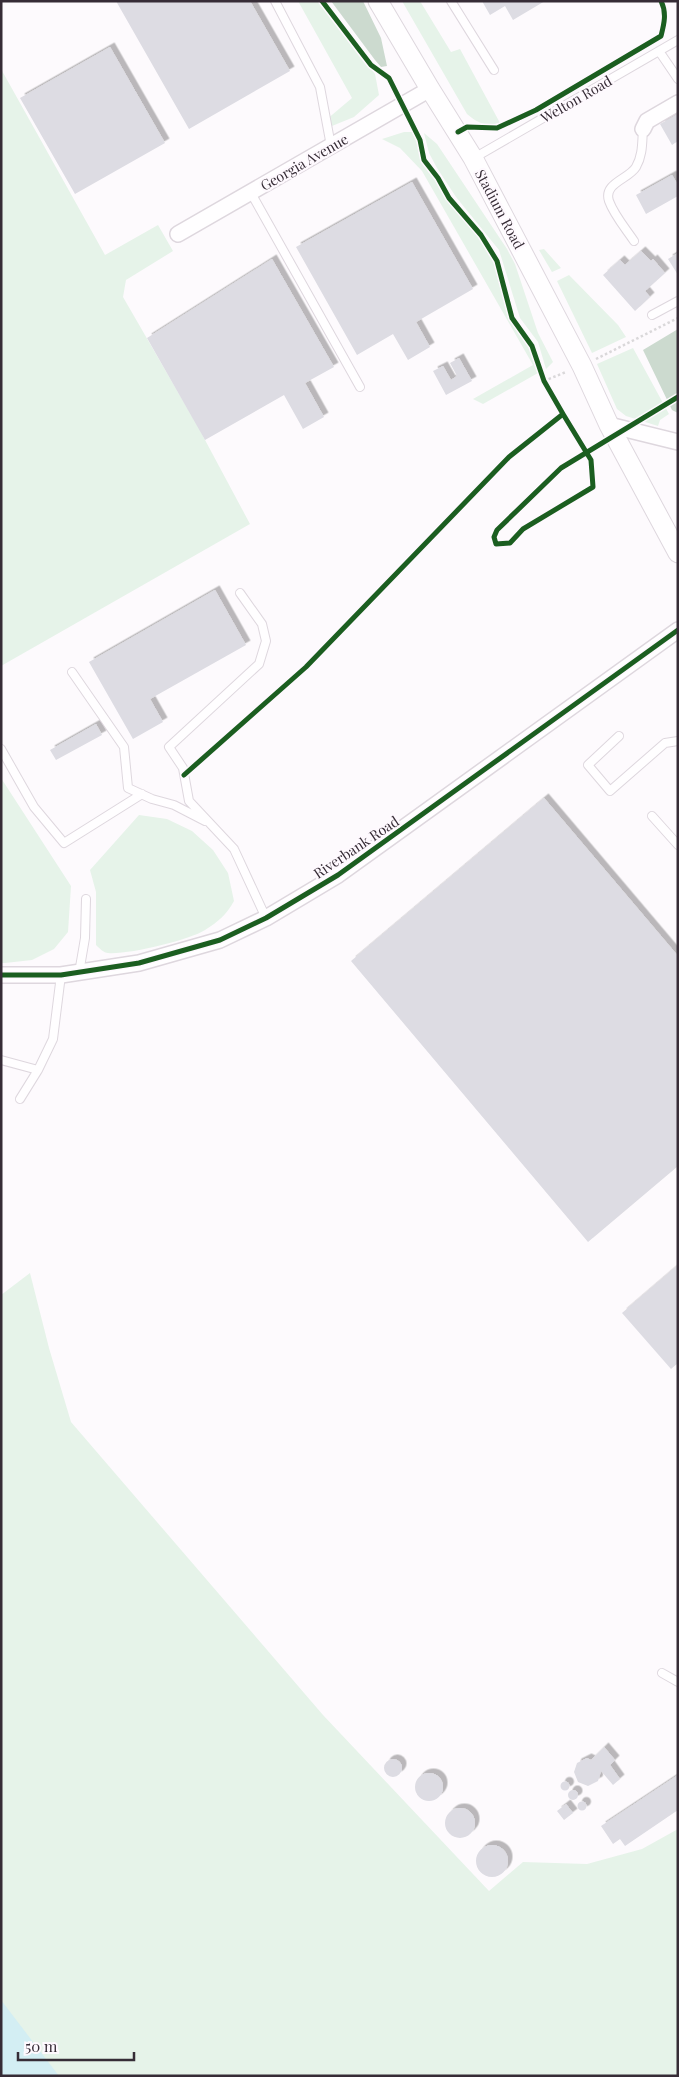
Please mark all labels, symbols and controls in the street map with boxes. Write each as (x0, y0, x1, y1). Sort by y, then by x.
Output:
street label: Welton Road (536, 71, 615, 128)
street label: Georgia Avenue (257, 129, 351, 195)
street label: Stadium Road (471, 166, 529, 252)
street label: Riverbank Road (310, 811, 402, 883)
scale bar (18, 2030, 134, 2062)
text: 50 m (25, 2036, 58, 2056)

